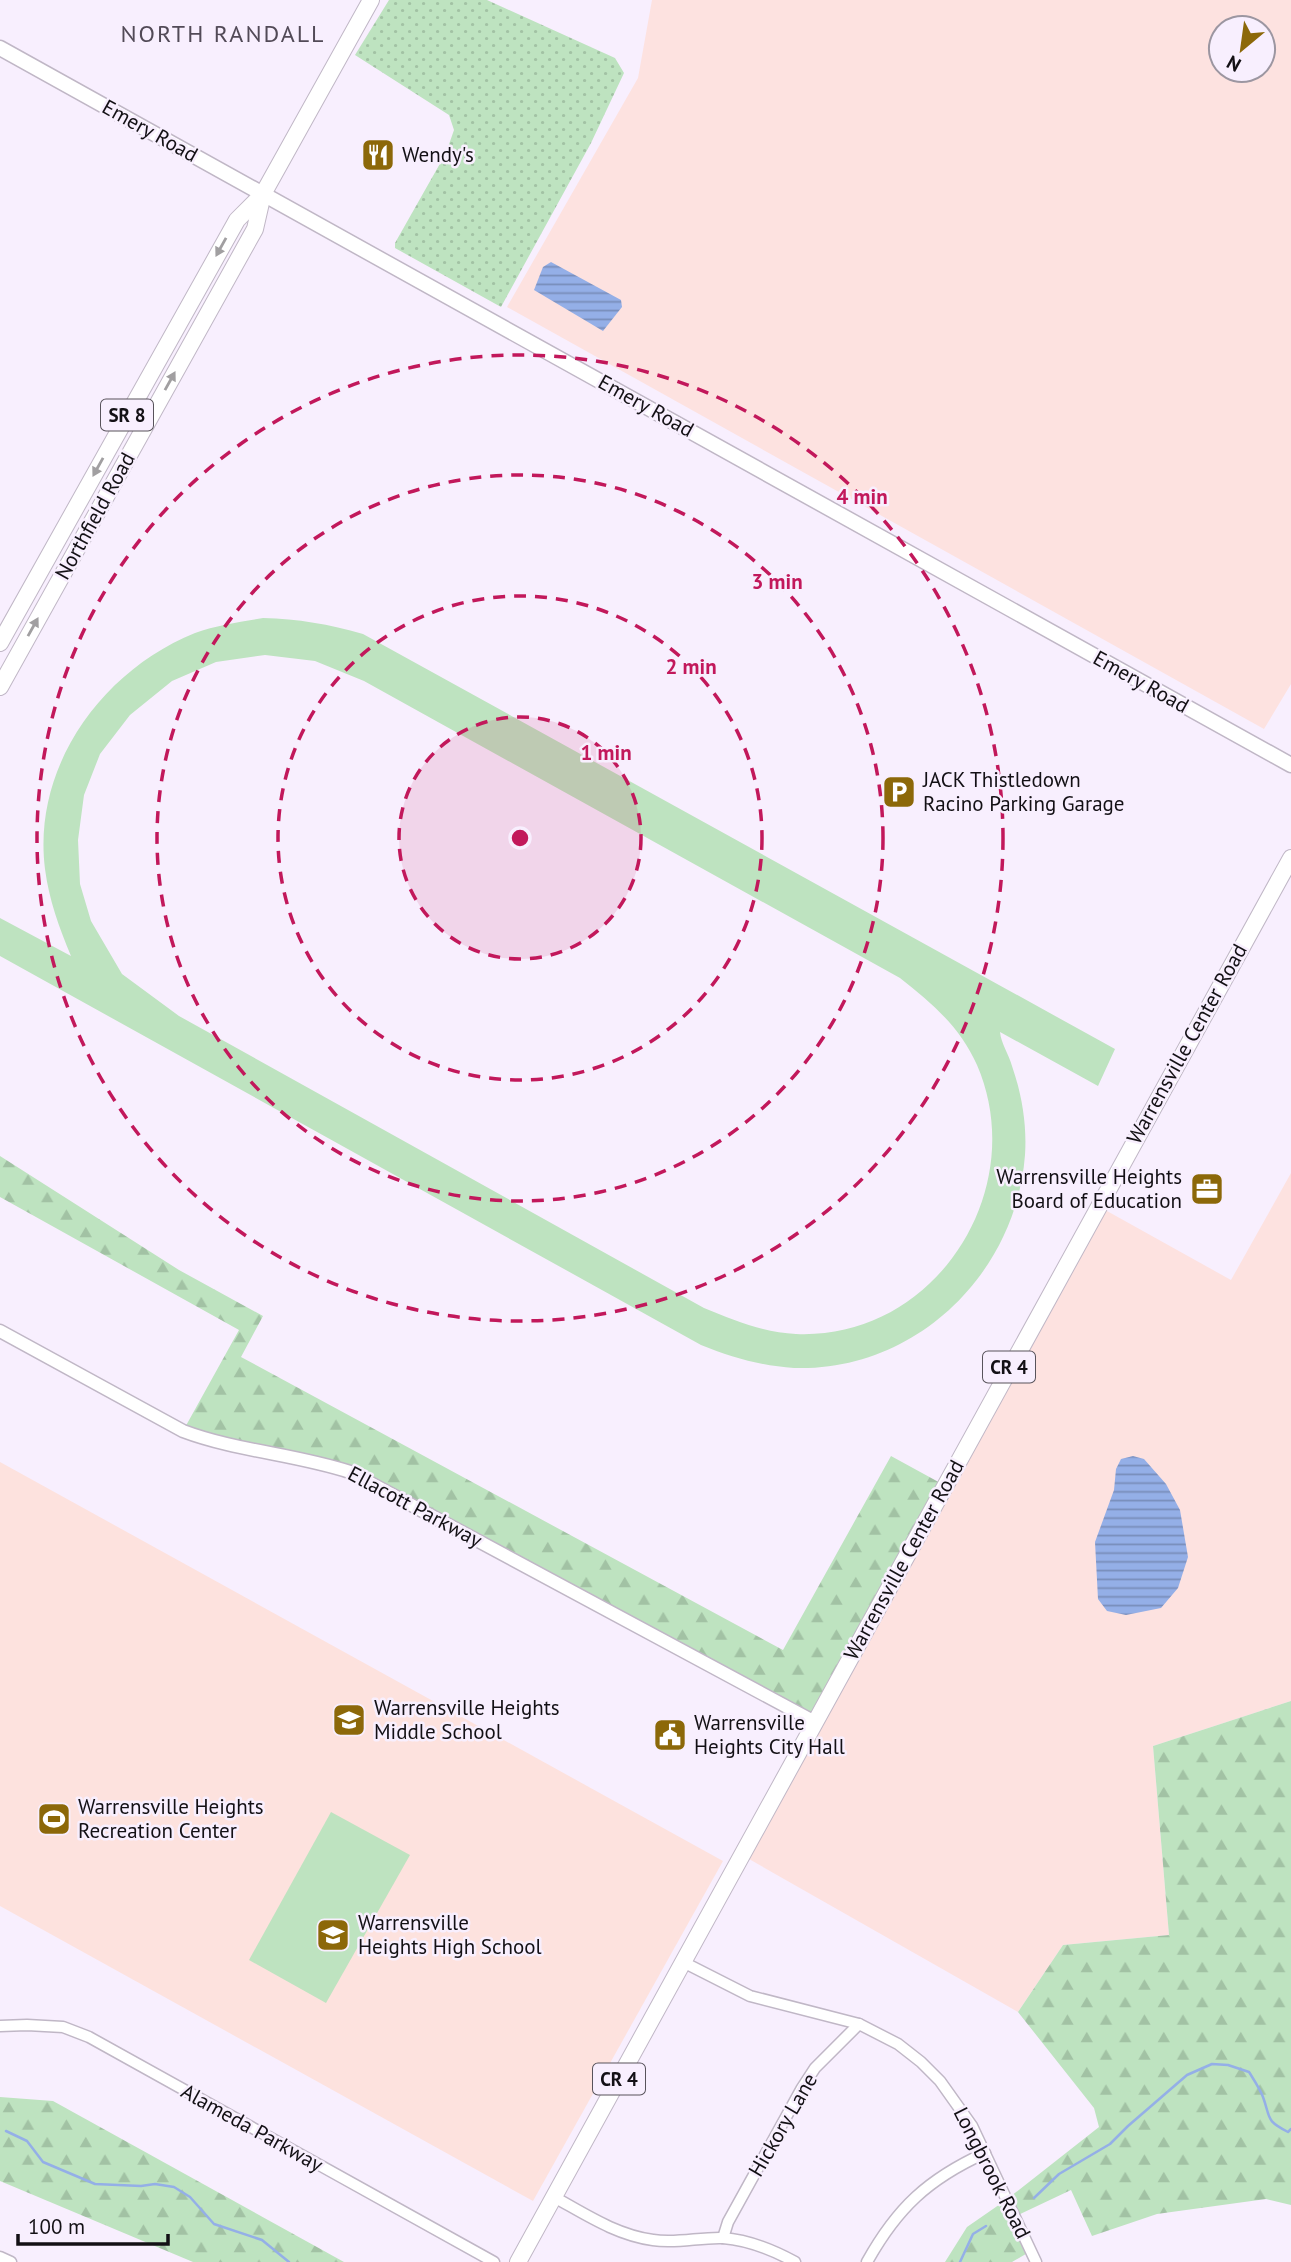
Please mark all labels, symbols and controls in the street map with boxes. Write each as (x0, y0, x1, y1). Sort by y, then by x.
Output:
north arrow (1207, 14, 1277, 84)
district label: NORTH RANDALL (120, 18, 326, 49)
text: N (1222, 50, 1245, 77)
street label: Emery Road (98, 93, 203, 168)
restaurant icon: Wendy's (359, 136, 397, 174)
place label: Wendy's (402, 141, 474, 168)
one-way arrow (215, 238, 228, 257)
street label: Emery Road (594, 368, 699, 443)
one-way arrow (164, 371, 176, 391)
road number: SR 8 (101, 400, 153, 430)
street label: Northfield Road (49, 447, 141, 584)
one-way arrow (92, 457, 104, 477)
text: 4 min (836, 483, 888, 510)
text: 3 min (751, 568, 803, 595)
one-way arrow (27, 617, 39, 637)
street label: Emery Road (1089, 644, 1194, 719)
text: 2 min (665, 653, 717, 680)
text: 1 min (580, 739, 632, 766)
place label: JACK Thistledown Racino Parking Garage (922, 766, 1125, 817)
parking icon: JACK Thistledown Racino Parking Garage (880, 773, 918, 811)
centre of rings (508, 826, 532, 850)
street label: Warrensville Center Road (1120, 939, 1253, 1149)
place label: Warrensville Heights Board of Education (996, 1163, 1182, 1214)
office icon: Warrensville Heights Board of Education (1188, 1170, 1226, 1208)
road number: CR 4 (983, 1352, 1035, 1382)
street label: Warrensville Center Road (837, 1455, 970, 1665)
street label: Ellacott Parkway (343, 1460, 487, 1553)
place label: Warrensville Heights Middle School (374, 1694, 560, 1745)
school or university icon: Warrensville Heights Middle School (330, 1701, 368, 1739)
place label: Warrensville Heights City Hall (694, 1709, 845, 1760)
public building icon: Warrensville Heights City Hall (651, 1716, 689, 1754)
place label: Warrensville Heights Recreation Center (78, 1793, 264, 1844)
sports icon: Warrensville Heights Recreation Center (35, 1800, 73, 1838)
place label: Warrensville Heights High School (358, 1909, 542, 1960)
school or university icon: Warrensville Heights High School (314, 1916, 352, 1954)
road number: CR 4 (593, 2064, 645, 2094)
street label: Hickory Lane (742, 2068, 823, 2181)
street label: Alameda Parkway (177, 2077, 328, 2178)
street label: Longbrook Road (948, 2102, 1037, 2243)
scale bar (18, 2202, 168, 2246)
text: 100 m (28, 2213, 85, 2240)

